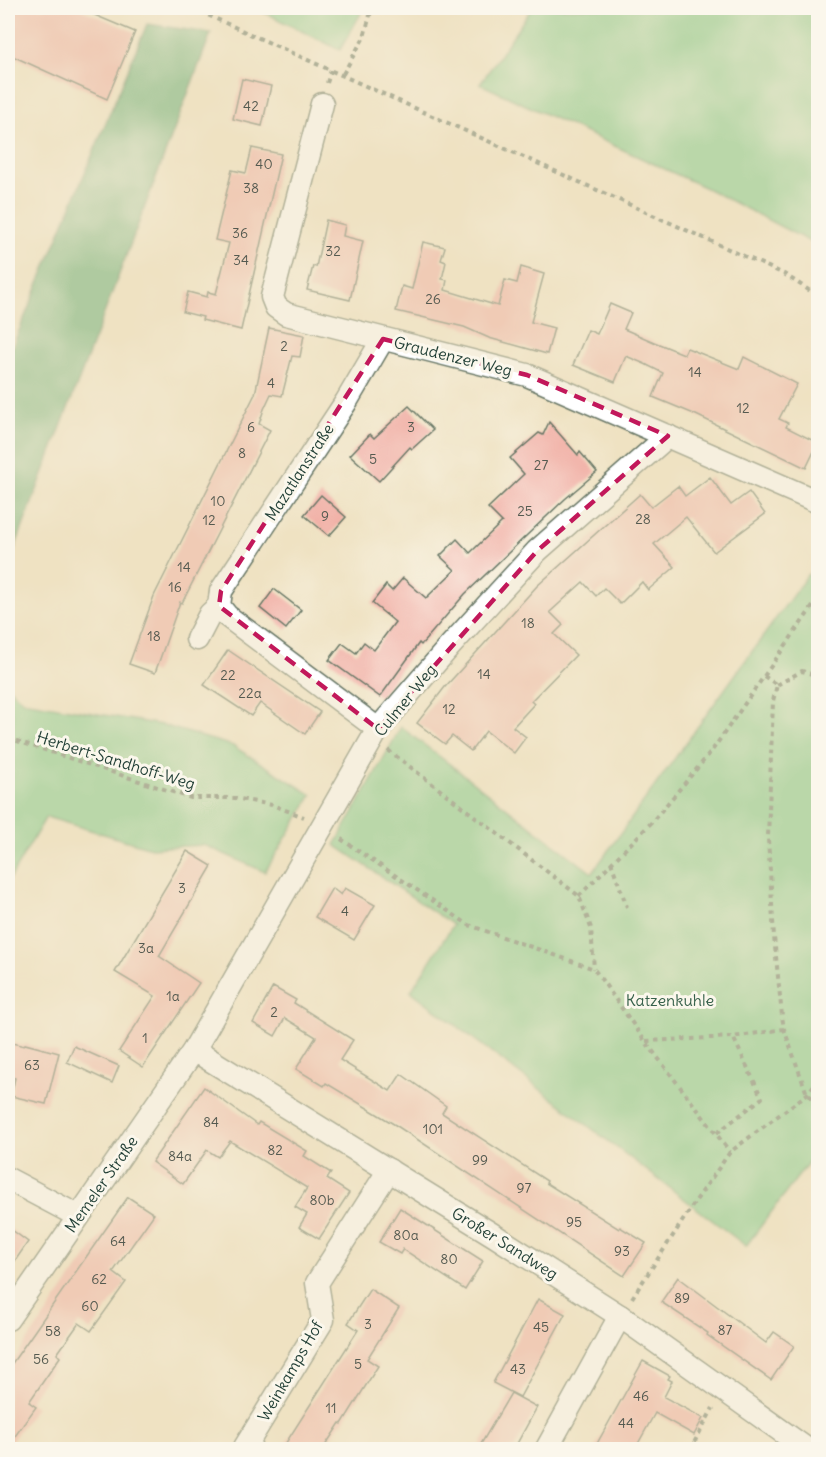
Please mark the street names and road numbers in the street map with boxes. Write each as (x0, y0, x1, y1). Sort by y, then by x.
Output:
street label: Graudenzer Weg (392, 332, 514, 380)
street label: Mazatlanstraße (260, 420, 338, 524)
street label: Culmer Weg (370, 660, 440, 740)
street label: Herbert-Sandhoff-Weg (34, 726, 198, 794)
street label: Memeler Straße (60, 1132, 142, 1236)
street label: Großer Sandweg (448, 1202, 562, 1284)
street label: Weinkamps Hof (253, 1317, 327, 1425)

